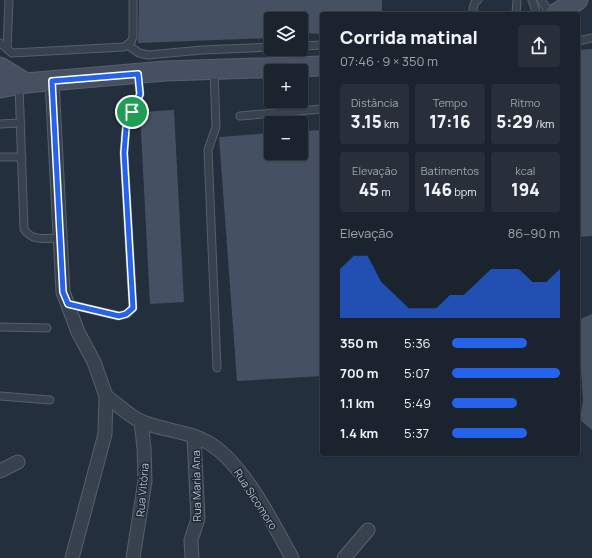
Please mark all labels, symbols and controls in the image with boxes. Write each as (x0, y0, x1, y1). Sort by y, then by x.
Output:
map controls (264, 12, 308, 160)
button: layers (264, 12, 308, 56)
text: Corrida matinal (340, 25, 478, 49)
button: share (518, 25, 560, 67)
text: 07:46 · 9 × 350 m (340, 52, 438, 70)
button: + (264, 64, 308, 108)
pin (115, 95, 149, 129)
text: Distância (351, 95, 398, 110)
text: Tempo (433, 95, 467, 110)
text: Ritmo (510, 95, 540, 110)
icon: arrive (121, 101, 143, 123)
text: 3.15 (351, 110, 382, 133)
text: 17:16 (429, 110, 471, 133)
text: 5:29 (496, 110, 533, 133)
button: − (264, 116, 308, 160)
text: km (382, 116, 399, 131)
text: /km (533, 116, 554, 131)
text: Elevação (352, 163, 397, 178)
text: Batimentos (421, 163, 479, 178)
text: kcal (515, 163, 535, 178)
text: 45 (359, 178, 379, 201)
text: 146 (423, 178, 452, 201)
text: 194 (511, 178, 540, 201)
text: m (379, 184, 391, 199)
text: bpm (452, 184, 477, 199)
text: Elevação (340, 224, 393, 242)
text: 86–90 m (508, 224, 560, 242)
text: 350 m (340, 334, 378, 352)
text: 5:36 (404, 334, 431, 352)
text: 700 m (340, 364, 378, 382)
text: 5:07 (404, 364, 430, 382)
text: 1.1 km (340, 394, 375, 412)
text: 5:49 (404, 394, 431, 412)
text: 1.4 km (340, 424, 378, 442)
text: 5:37 (404, 424, 429, 442)
street label: Rua Maria Ana (188, 450, 204, 522)
street label: Rua Vitória (132, 462, 152, 518)
street label: Rua Sicomoro (231, 466, 282, 533)

